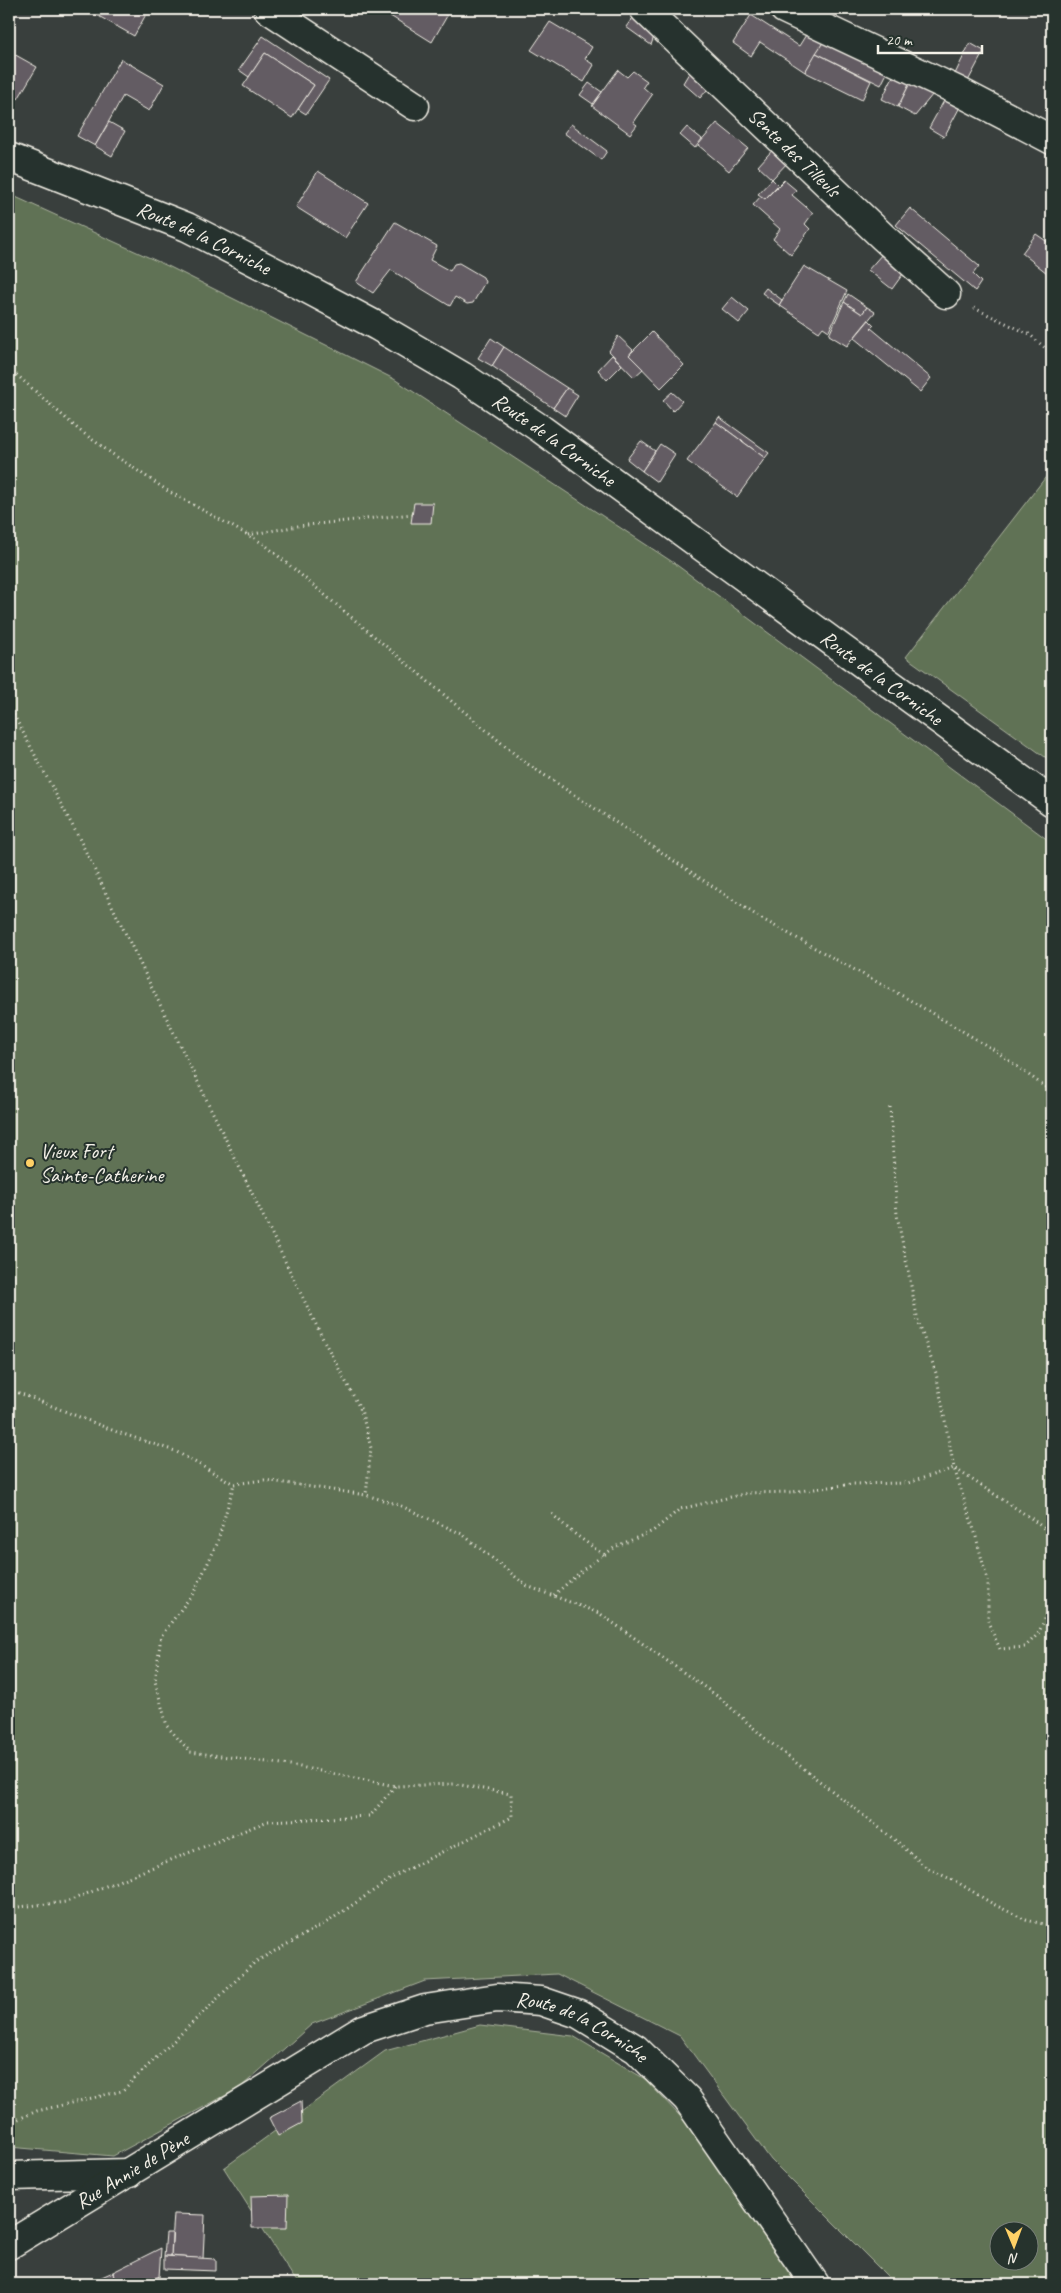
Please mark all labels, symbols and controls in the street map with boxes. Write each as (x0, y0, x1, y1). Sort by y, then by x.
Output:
scale bar (878, 22, 982, 54)
text: 20 m (886, 31, 913, 50)
street label: Sente des Tilleuls (743, 102, 848, 204)
street label: Route de la Corniche (133, 196, 276, 281)
street label: Route de la Corniche (487, 387, 622, 493)
street label: Route de la Corniche (815, 624, 949, 732)
place label: Vieux Fort Sainte-Catherine (40, 1138, 166, 1188)
marker: Vieux Fort Sainte-Catherine (24, 1157, 36, 1169)
street label: Route de la Corniche (515, 1986, 655, 2068)
street label: Rue Annie de Pène (70, 2125, 196, 2215)
north arrow (988, 2220, 1038, 2270)
text: N (1007, 2250, 1019, 2267)

